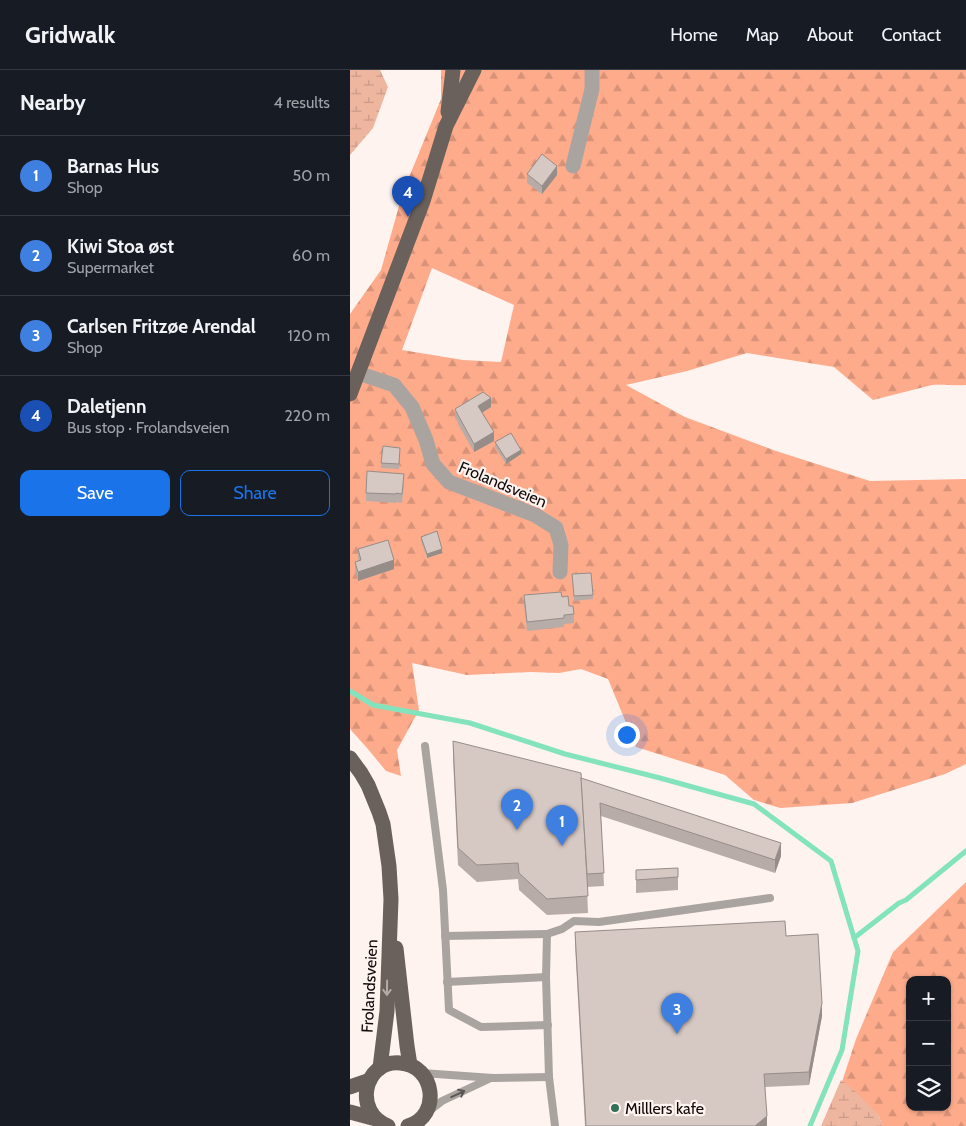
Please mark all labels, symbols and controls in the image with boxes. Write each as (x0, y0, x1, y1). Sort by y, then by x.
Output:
text: Gridwalk (25, 20, 115, 49)
text: Home (670, 24, 718, 46)
text: Map (746, 24, 779, 46)
text: About (807, 24, 853, 46)
text: Contact (881, 24, 941, 46)
text: Nearby (20, 90, 86, 115)
text: 4 results (273, 93, 330, 112)
text: Barnas Hus (67, 155, 159, 178)
text: 1 (33, 166, 39, 185)
text: 50 m (293, 166, 330, 185)
pin: 4 (392, 176, 424, 217)
text: Shop (67, 178, 103, 197)
text: Kiwi Stoa øst (67, 235, 174, 258)
text: 2 (32, 246, 40, 265)
text: 60 m (292, 246, 330, 265)
text: Supermarket (67, 258, 154, 277)
text: Carlsen Fritzøe Arendal (67, 315, 256, 338)
text: 3 (32, 326, 40, 345)
text: 120 m (288, 326, 330, 345)
text: Shop (67, 338, 103, 357)
text: Daletjenn (67, 395, 147, 418)
text: 4 (31, 406, 41, 425)
text: 220 m (284, 406, 330, 425)
text: Bus stop · Frolandsveien (67, 418, 229, 437)
street label: Frolandsveien (456, 457, 550, 512)
button: Save (20, 470, 170, 516)
button: Share (180, 470, 330, 516)
your location (614, 722, 640, 748)
pin: 2 (501, 789, 533, 830)
pin: 1 (546, 805, 578, 846)
street label: Frolandsveien (358, 939, 381, 1033)
map controls (906, 976, 951, 1111)
button: + (906, 976, 951, 1021)
one-way arrow (382, 980, 392, 996)
pin: 3 (661, 993, 693, 1034)
button: − (906, 1021, 951, 1066)
button: layers (906, 1066, 951, 1111)
one-way arrow (450, 1088, 465, 1098)
place label: Milllers kafe (625, 1099, 704, 1118)
marker: Milllers kafe (609, 1102, 621, 1114)

